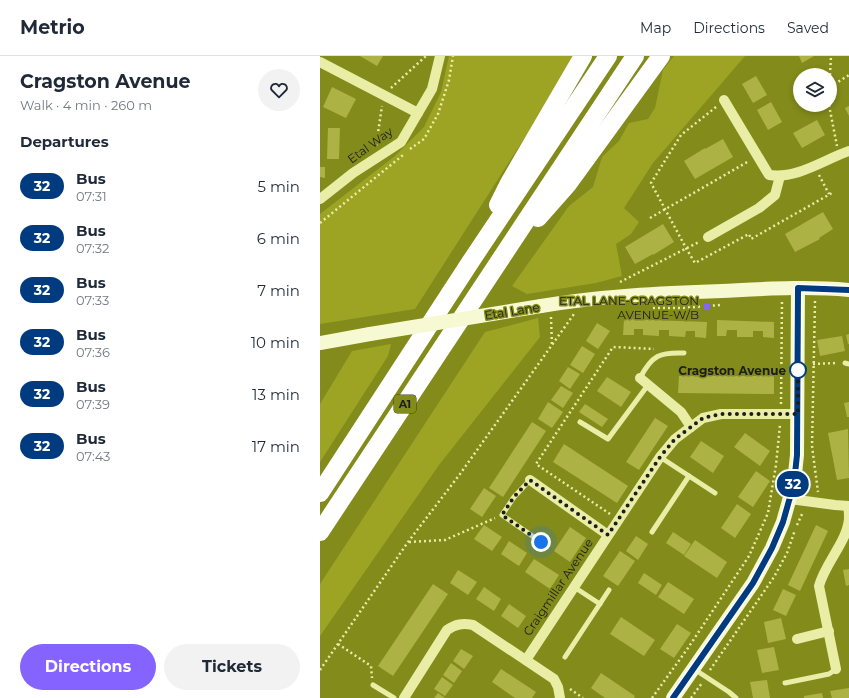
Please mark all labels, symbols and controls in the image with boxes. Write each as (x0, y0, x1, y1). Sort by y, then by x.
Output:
text: Metrio (20, 16, 85, 39)
text: Map (640, 19, 671, 37)
text: Directions (693, 19, 765, 37)
text: Saved (787, 19, 829, 37)
map controls (793, 68, 837, 112)
button: layers (793, 68, 837, 112)
button: heart (258, 69, 300, 111)
text: Cragston Avenue (20, 70, 191, 93)
text: Walk · 4 min · 260 m (20, 97, 152, 113)
street label: Etal Way (345, 123, 396, 166)
text: Departures (20, 132, 109, 151)
text: Bus (76, 169, 106, 188)
text: 32 (34, 177, 50, 195)
text: 5 min (257, 177, 300, 196)
text: 07:31 (76, 188, 107, 204)
text: Bus (76, 221, 106, 240)
text: 32 (34, 229, 50, 247)
text: 6 min (257, 229, 300, 248)
text: 07:32 (76, 240, 109, 256)
text: Bus (76, 273, 106, 292)
text: 32 (34, 281, 50, 299)
text: 7 min (257, 281, 300, 300)
text: 07:33 (76, 292, 109, 308)
place label: ETAL LANE-CRAGSTON AVENUE-W/B (559, 293, 699, 322)
street label: Etal Lane (483, 299, 541, 323)
marker: ETAL LANE-CRAGSTON AVENUE-W/B (702, 302, 712, 312)
text: Bus (76, 325, 106, 344)
text: 32 (34, 333, 50, 351)
text: 10 min (251, 333, 300, 352)
text: 07:36 (76, 344, 110, 360)
marker: Cragston Avenue (789, 361, 807, 379)
place label: Cragston Avenue (678, 363, 786, 378)
text: Bus (76, 377, 106, 396)
text: 32 (34, 385, 50, 403)
text: 13 min (252, 385, 300, 404)
road number: A1 (394, 395, 416, 413)
text: 07:39 (76, 396, 110, 412)
text: Bus (76, 429, 106, 448)
text: 32 (34, 437, 50, 455)
text: 17 min (252, 437, 300, 456)
text: 07:43 (76, 448, 110, 464)
line badge: 32 (775, 471, 811, 497)
text: 32 (785, 475, 801, 493)
your location (531, 532, 551, 552)
street label: Craigmillar Avenue (520, 536, 596, 638)
button: Directions (20, 644, 156, 690)
button: Tickets (164, 644, 300, 690)

